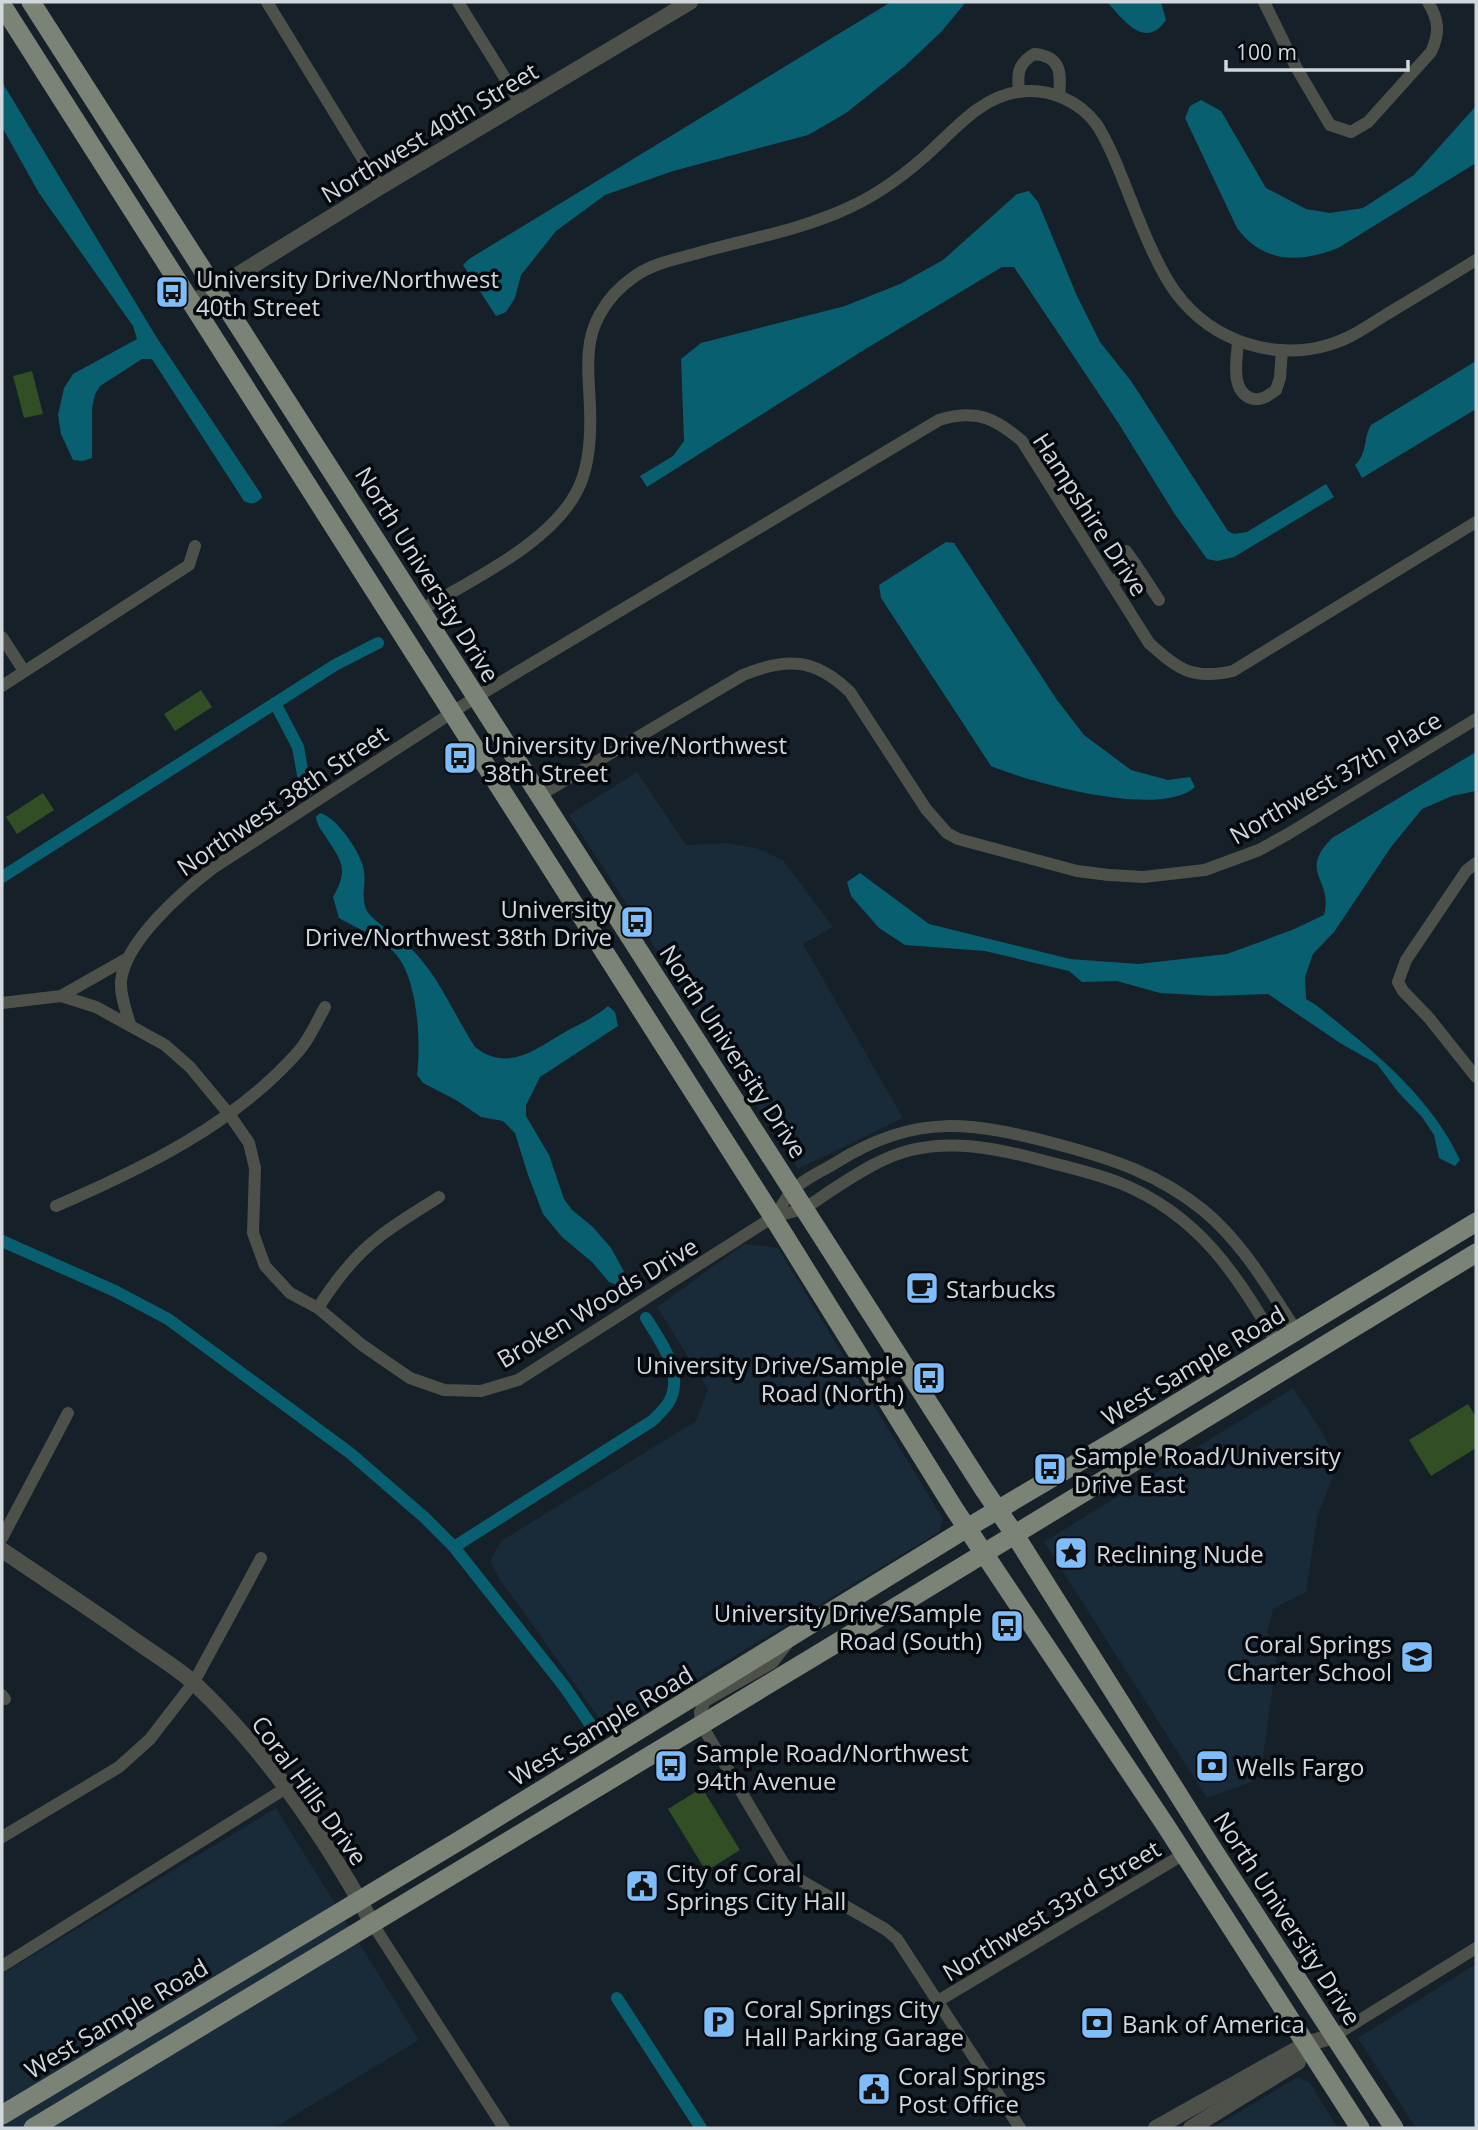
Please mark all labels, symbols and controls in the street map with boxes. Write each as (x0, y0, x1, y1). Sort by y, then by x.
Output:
scale bar (1226, 28, 1408, 72)
text: 100 m (1236, 38, 1297, 66)
street label: Northwest 40th Street (314, 54, 544, 210)
place label: University Drive/Northwest 40th Street (196, 262, 499, 323)
bus stop icon: University Drive/Northwest 40th Street (153, 273, 191, 311)
street label: Hampshire Drive (1026, 426, 1156, 602)
street label: North University Drive (348, 460, 508, 688)
street label: Northwest 37th Place (1223, 703, 1447, 851)
street label: Northwest 38th Street (170, 717, 394, 883)
place label: University Drive/Northwest 38th Street (484, 728, 787, 789)
bus stop icon: University Drive/Northwest 38th Street (441, 739, 479, 777)
place label: University Drive/Northwest 38th Drive (305, 892, 613, 953)
bus stop icon: University Drive/Northwest 38th Drive (618, 903, 656, 941)
street label: North University Drive (653, 938, 815, 1164)
street label: Broken Woods Drive (490, 1229, 704, 1375)
cafe icon: Starbucks (903, 1269, 941, 1307)
place label: Starbucks (946, 1272, 1056, 1305)
street label: West Sample Road (1095, 1297, 1291, 1433)
place label: University Drive/Sample Road (North) (636, 1348, 904, 1409)
bus stop icon: University Drive/Sample Road (North) (910, 1359, 948, 1397)
place label: Sample Road/University Drive East (1074, 1439, 1342, 1500)
bus stop icon: Sample Road/University Drive East (1031, 1450, 1069, 1488)
place icon: Reclining Nude (1052, 1534, 1090, 1572)
place label: Reclining Nude (1096, 1537, 1264, 1570)
place label: University Drive/Sample Road (South) (714, 1596, 982, 1657)
bus stop icon: University Drive/Sample Road (South) (988, 1607, 1026, 1645)
place label: Coral Springs Charter School (1227, 1627, 1392, 1688)
school or university icon: Coral Springs Charter School (1398, 1638, 1436, 1676)
street label: West Sample Road (503, 1657, 699, 1793)
street label: Coral Hills Drive (245, 1709, 375, 1871)
place label: Sample Road/Northwest 94th Avenue (696, 1736, 969, 1797)
bus stop icon: Sample Road/Northwest 94th Avenue (652, 1747, 690, 1785)
bank icon: Wells Fargo (1193, 1747, 1231, 1785)
place label: Wells Fargo (1236, 1750, 1364, 1783)
street label: North University Drive (1207, 1805, 1369, 2031)
street label: Northwest 33rd Street (936, 1832, 1166, 1988)
place label: City of Coral Springs City Hall (666, 1856, 846, 1917)
public building icon: City of Coral Springs City Hall (623, 1867, 661, 1905)
street label: West Sample Road (18, 1950, 214, 2086)
place label: Coral Springs City Hall Parking Garage (744, 1992, 964, 2053)
parking icon: Coral Springs City Hall Parking Garage (700, 2003, 738, 2041)
bank icon: Bank of America (1078, 2004, 1116, 2042)
place label: Bank of America (1122, 2007, 1305, 2040)
place label: Coral Springs Post Office (898, 2059, 1046, 2120)
public building icon: Coral Springs Post Office (855, 2070, 893, 2108)

